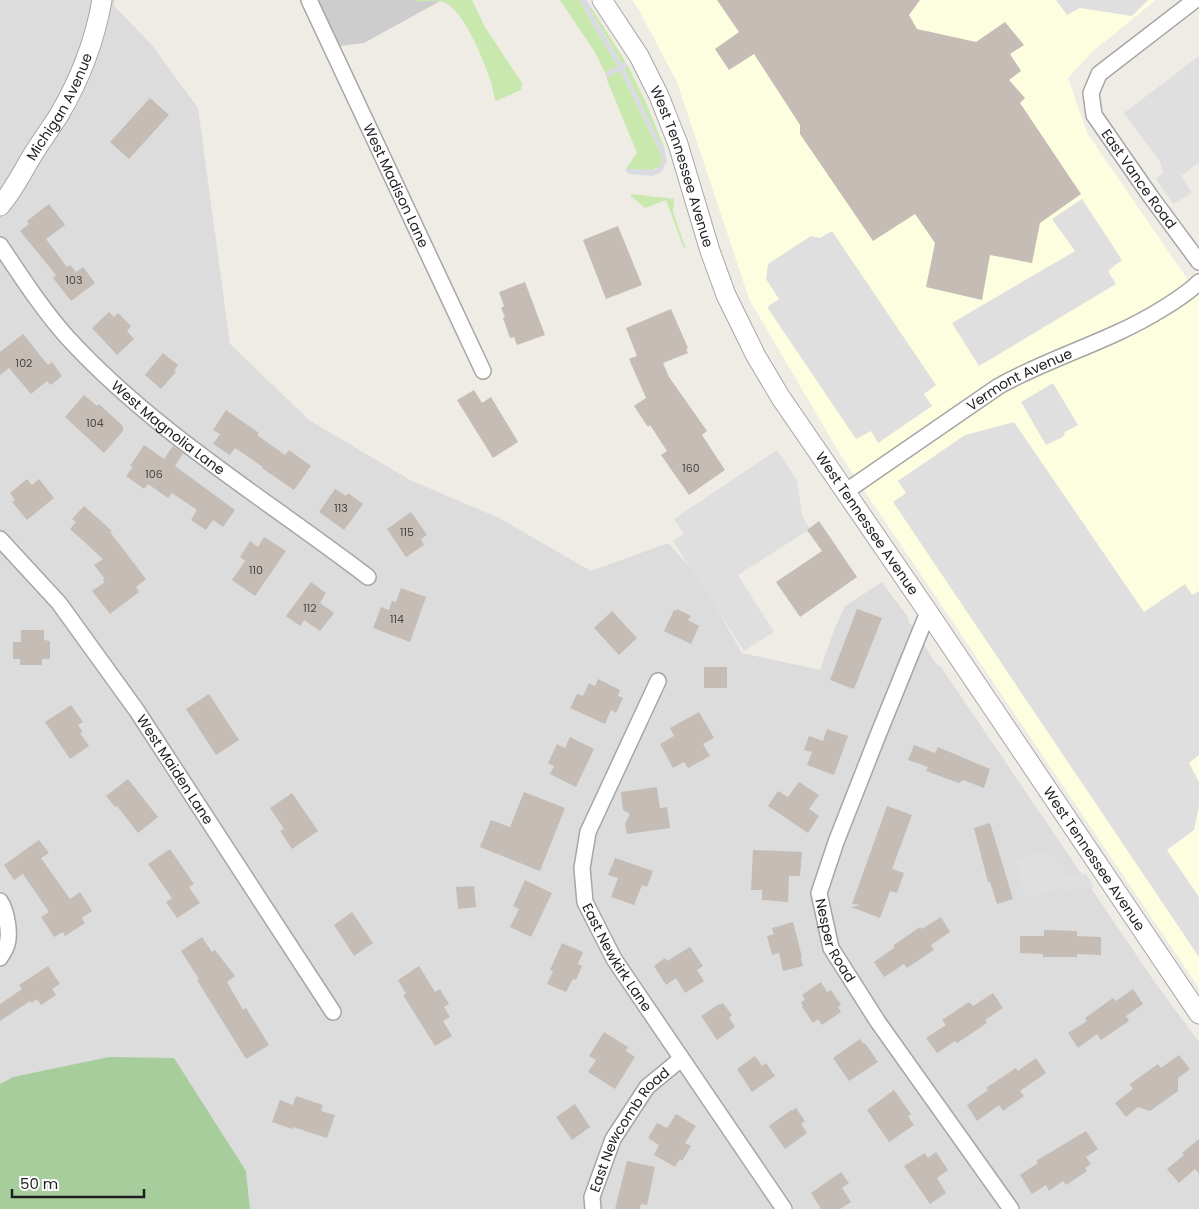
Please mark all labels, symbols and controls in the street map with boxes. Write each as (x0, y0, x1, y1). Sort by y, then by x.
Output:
street label: Michigan Avenue (21, 50, 97, 164)
street label: West Tennessee Avenue (645, 82, 718, 250)
street label: West Madison Lane (358, 120, 434, 251)
street label: East Vance Road (1097, 125, 1181, 233)
house number: 103 (66, 272, 82, 288)
street label: Vermont Avenue (962, 343, 1075, 416)
house number: 102 (16, 355, 32, 371)
street label: West Magnolia Lane (107, 376, 229, 480)
house number: 104 (86, 415, 104, 431)
street label: West Tennessee Avenue (811, 448, 924, 599)
house number: 160 (682, 460, 700, 476)
house number: 106 (145, 466, 163, 482)
house number: 113 (334, 500, 348, 516)
house number: 115 (400, 524, 414, 540)
house number: 110 (249, 562, 263, 578)
house number: 112 (303, 600, 317, 616)
house number: 114 (390, 611, 404, 627)
street label: West Maiden Lane (132, 711, 218, 829)
street label: West Tennessee Avenue (1039, 783, 1150, 935)
street label: Nesper Road (810, 897, 860, 986)
street label: East Newkirk Lane (577, 900, 657, 1016)
street label: East Newcomb Road (585, 1063, 674, 1195)
scale bar (12, 1166, 145, 1198)
text: 50 m (20, 1173, 58, 1194)

